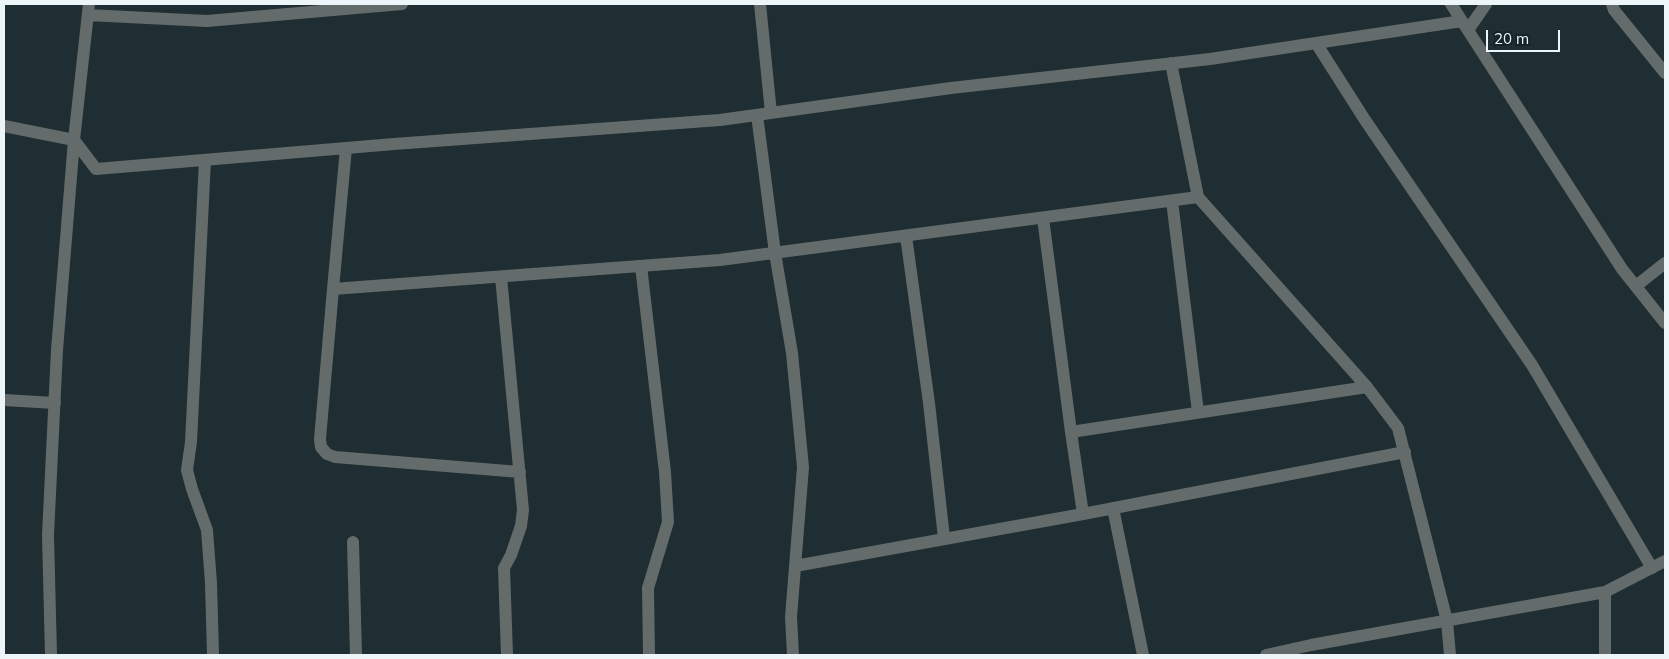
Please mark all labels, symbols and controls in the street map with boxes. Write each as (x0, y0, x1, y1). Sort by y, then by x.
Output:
scale bar (1489, 20, 1563, 52)
text: 20 m (1494, 29, 1529, 48)

